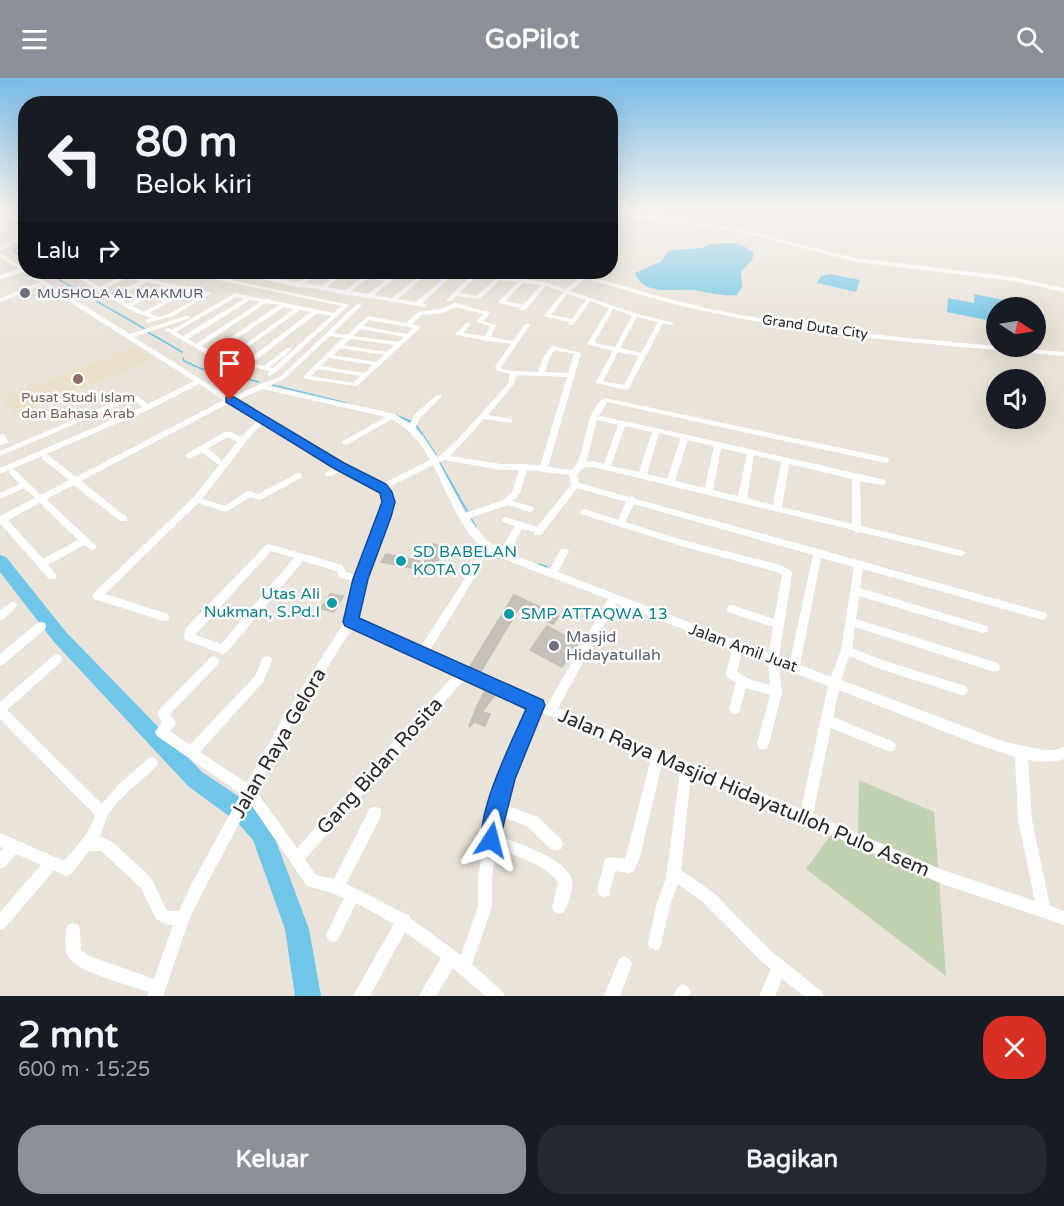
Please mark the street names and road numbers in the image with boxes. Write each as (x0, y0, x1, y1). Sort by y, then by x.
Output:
street label: Grand Duta City (761, 311, 869, 343)
street label: Jalan Amil Juat (686, 619, 800, 677)
street label: Jalan Raya Gelora (226, 664, 332, 822)
street label: Gang Bidan Rosita (312, 693, 448, 839)
street label: Jalan Raya Masjid Hidayatulloh Pulo Asem (555, 704, 933, 882)

